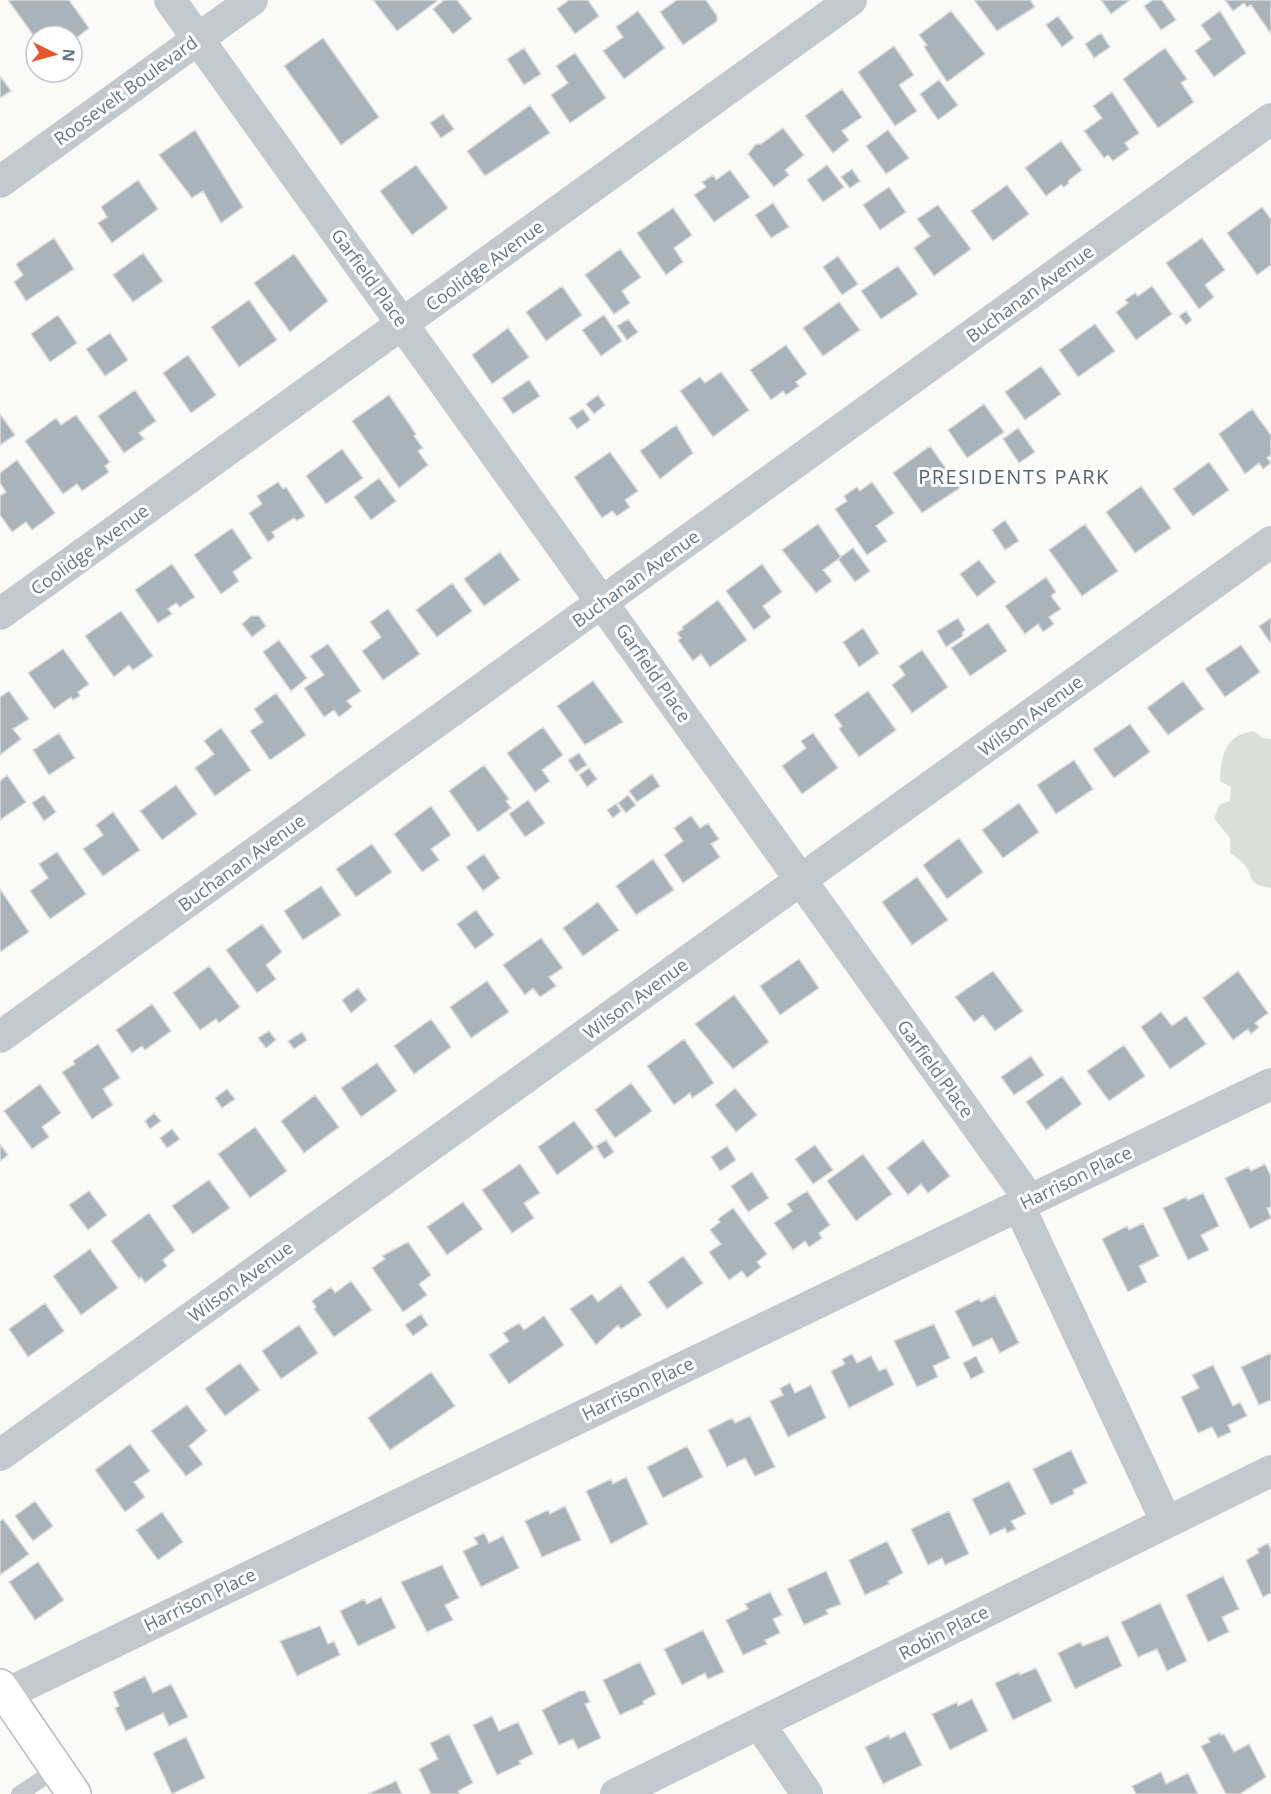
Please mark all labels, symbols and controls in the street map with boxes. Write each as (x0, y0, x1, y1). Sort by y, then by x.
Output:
north arrow (24, 24, 84, 84)
street label: Roosevelt Boulevard (49, 30, 202, 150)
text: N (57, 48, 80, 63)
street label: Coolidge Avenue (421, 214, 548, 316)
street label: Garfield Place (326, 224, 413, 331)
street label: Buchanan Avenue (961, 239, 1098, 348)
district label: PRESIDENTS PARK (918, 463, 1110, 490)
street label: Coolidge Avenue (26, 498, 153, 600)
street label: Buchanan Avenue (567, 524, 704, 633)
street label: Garfield Place (611, 618, 697, 727)
street label: Wilson Avenue (973, 669, 1087, 761)
street label: Buchanan Avenue (173, 808, 310, 917)
street label: Wilson Avenue (578, 952, 692, 1044)
street label: Garfield Place (892, 1015, 979, 1122)
street label: Harrison Place (1016, 1140, 1136, 1215)
street label: Wilson Avenue (183, 1235, 297, 1327)
street label: Harrison Place (578, 1351, 698, 1426)
street label: Harrison Place (140, 1562, 260, 1637)
street label: Robin Place (895, 1599, 992, 1665)

